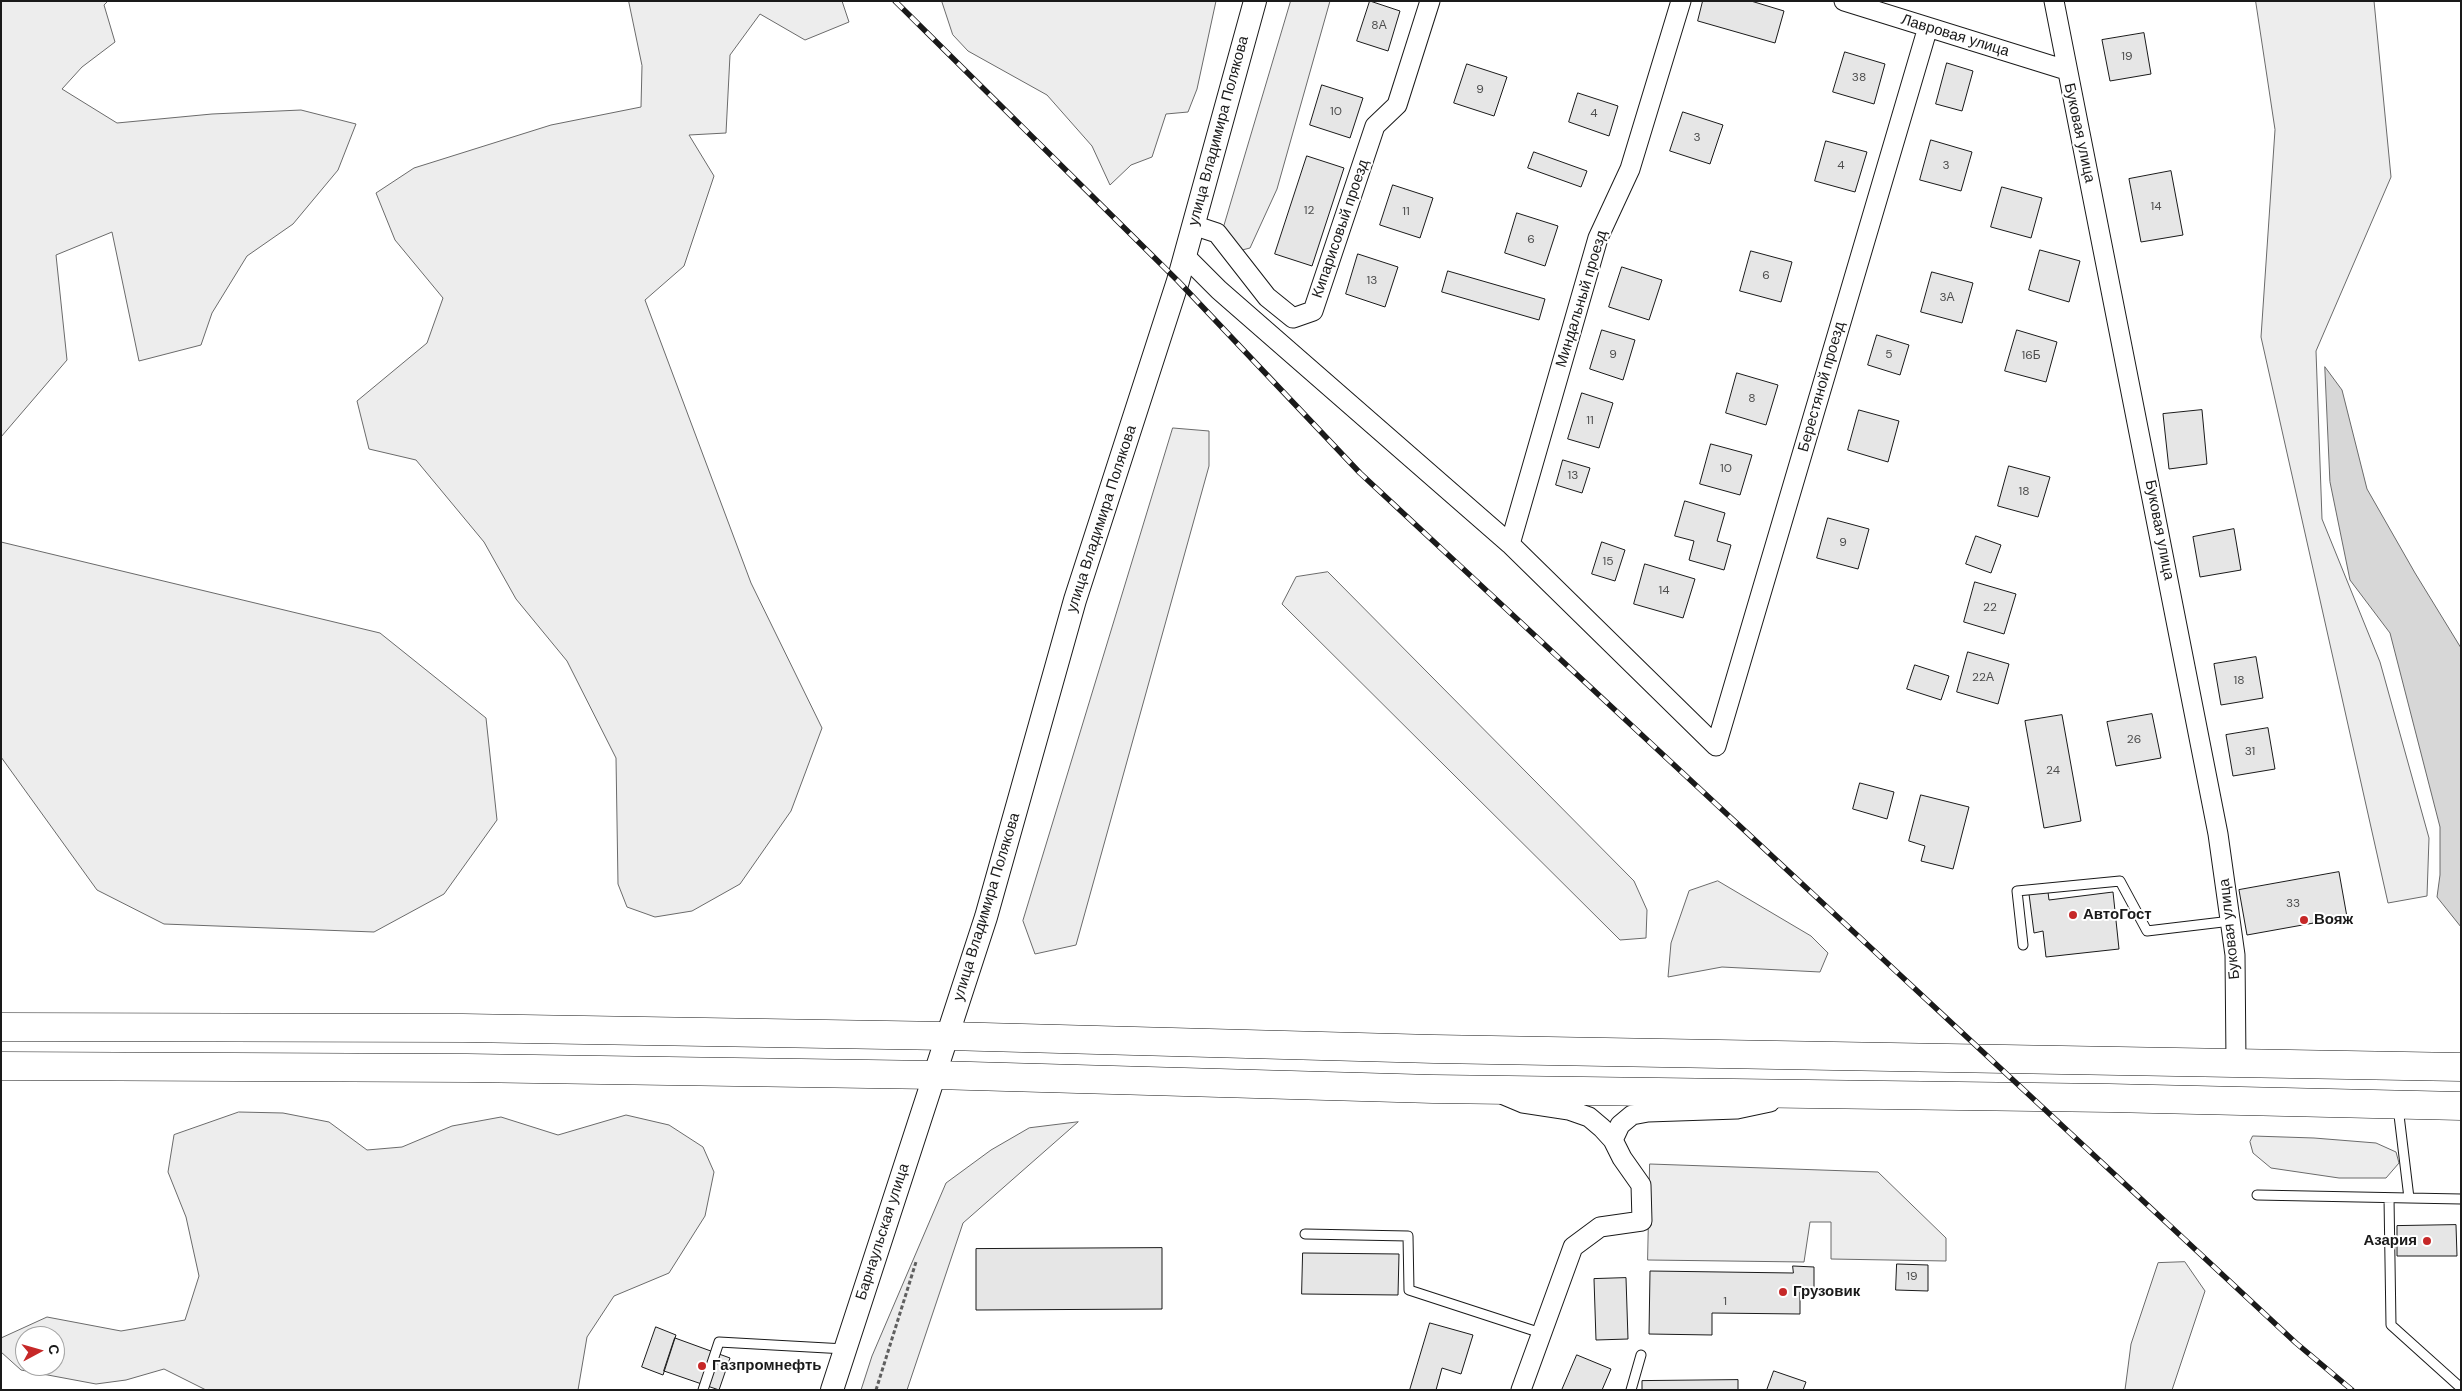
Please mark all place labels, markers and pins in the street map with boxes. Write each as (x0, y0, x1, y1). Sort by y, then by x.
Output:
place label: АвтоГост (2083, 906, 2152, 924)
marker: АвтоГост (2067, 909, 2079, 921)
place label: Вояж (2314, 911, 2353, 929)
marker: Вояж (2298, 914, 2310, 926)
place label: Азария (2363, 1232, 2417, 1250)
marker: Азария (2421, 1235, 2433, 1247)
place label: Грузовик (1793, 1283, 1860, 1301)
marker: Грузовик (1777, 1286, 1789, 1298)
place label: Газпромнефть (712, 1357, 821, 1375)
marker: Газпромнефть (696, 1360, 708, 1372)

